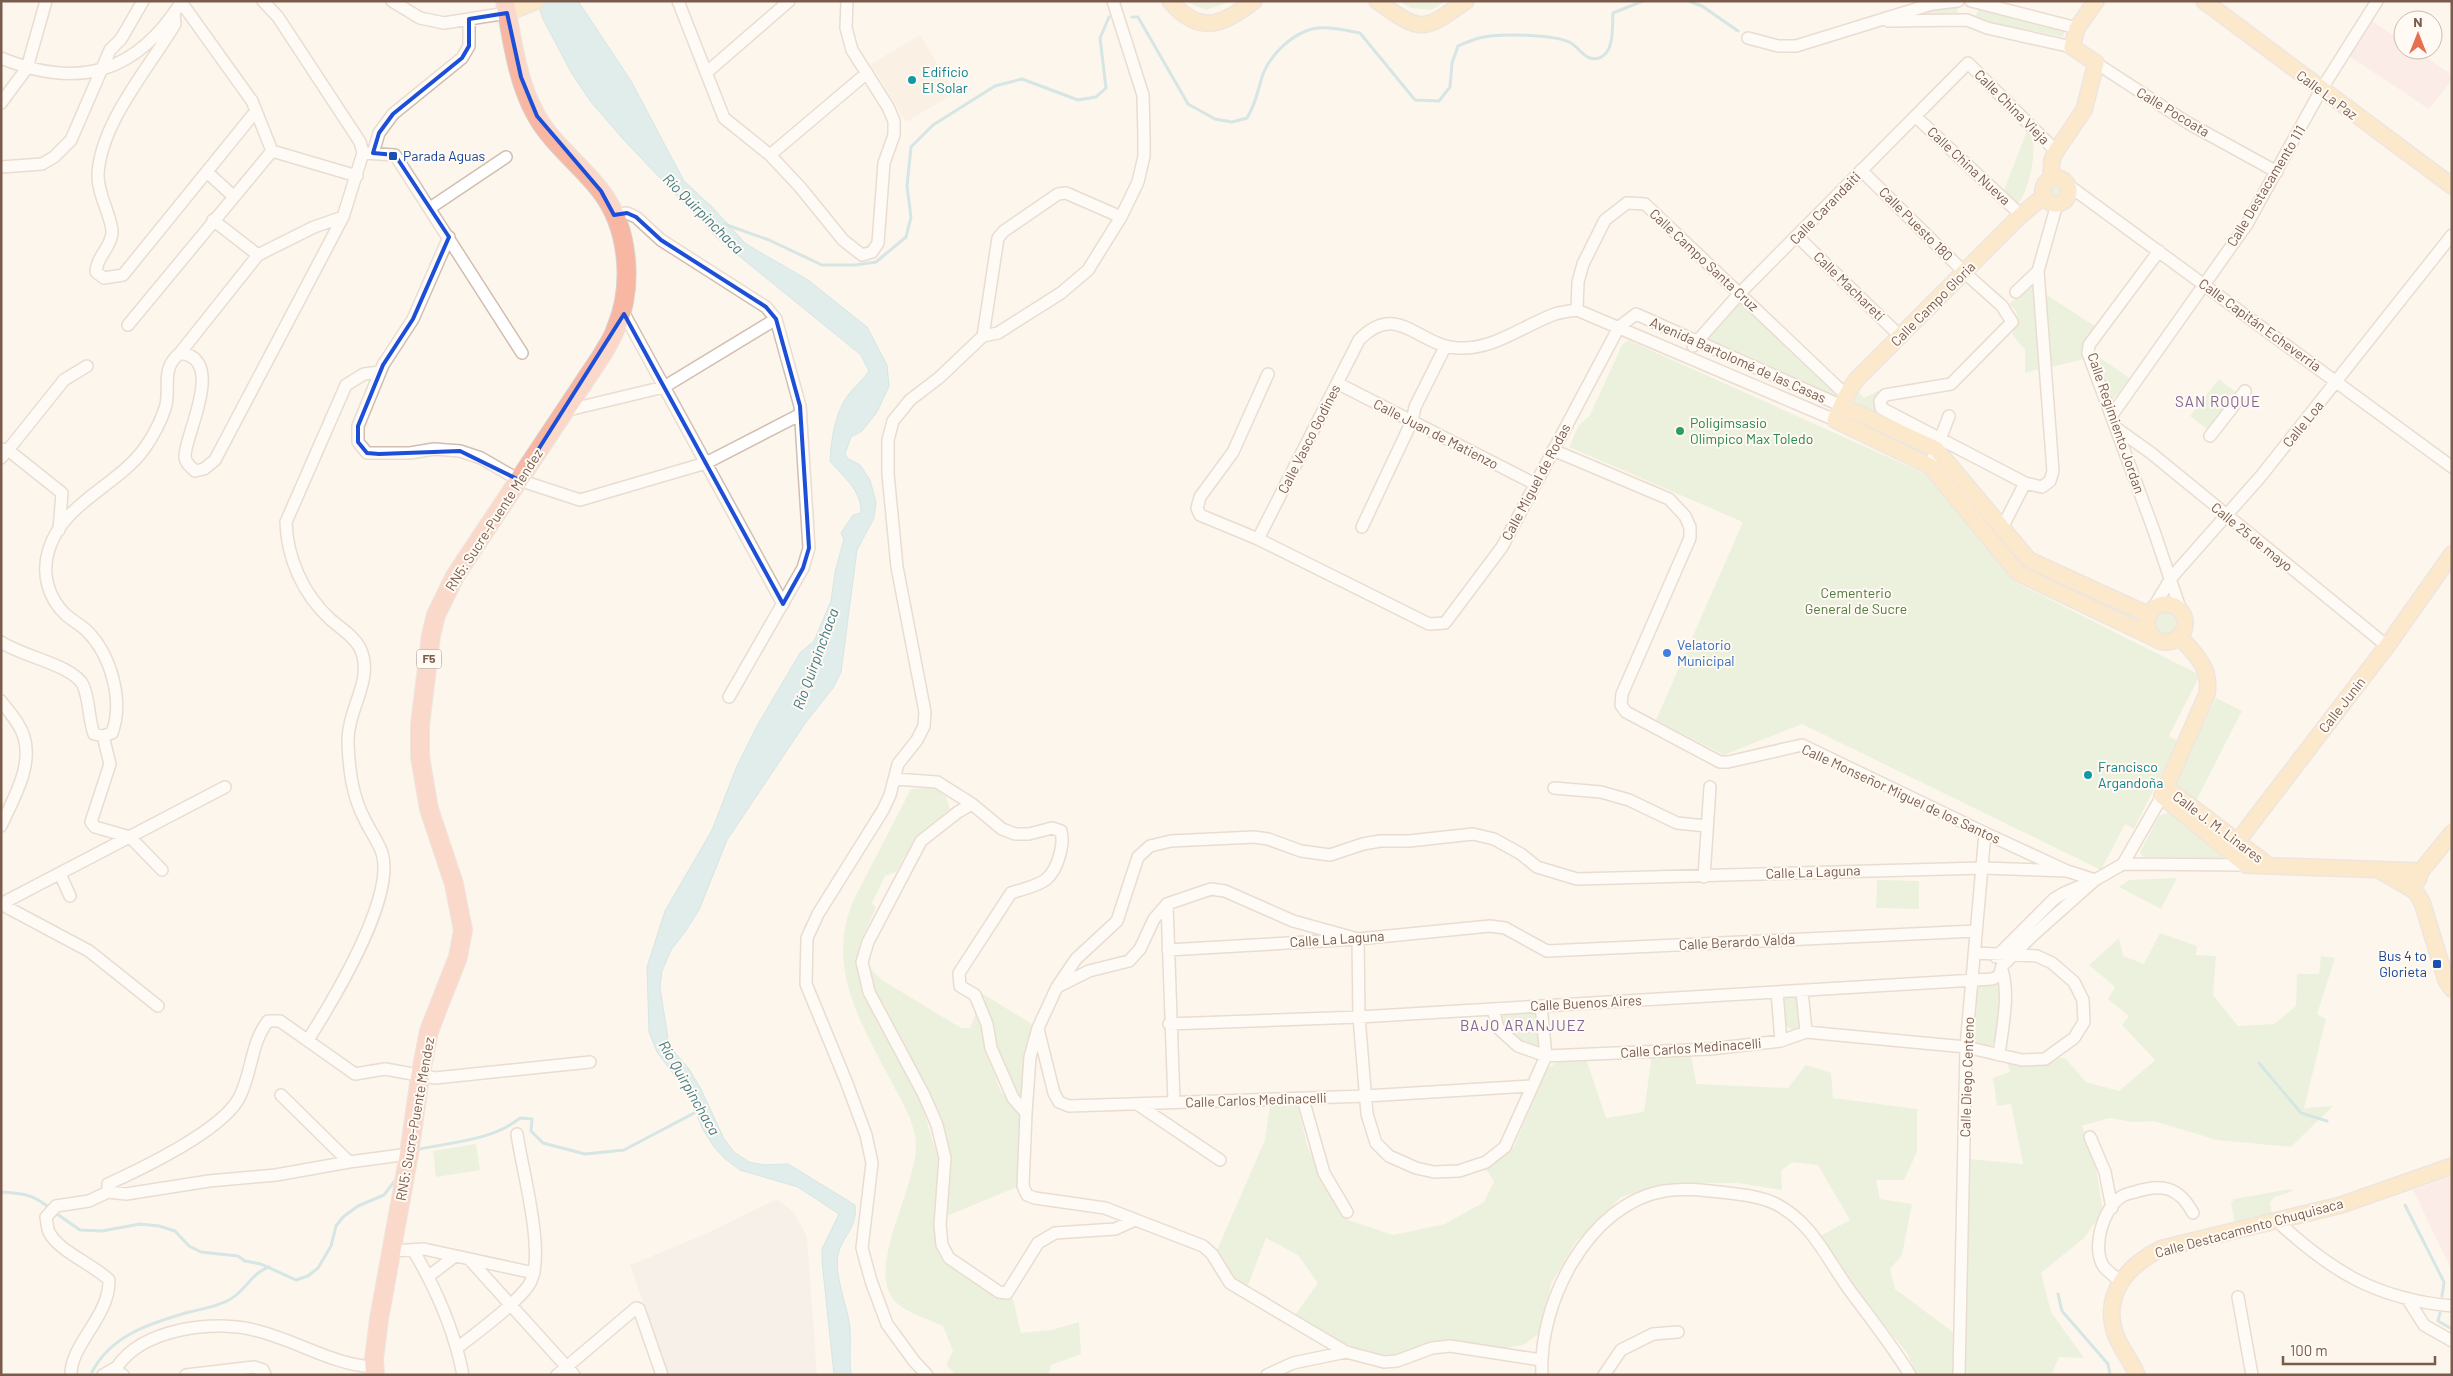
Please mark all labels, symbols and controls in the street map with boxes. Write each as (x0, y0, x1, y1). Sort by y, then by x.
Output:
north arrow (2393, 10, 2443, 60)
text: N (2413, 13, 2423, 30)
place label: Edificio El Solar (922, 63, 969, 96)
street label: Calle China Vieja (1971, 66, 2053, 148)
street label: Calle La Paz (2294, 66, 2361, 123)
marker: Edificio El Solar (906, 74, 918, 86)
street label: Calle Pocoata (2134, 83, 2213, 140)
street label: Calle Destacamento 111 (2223, 122, 2308, 249)
street label: Calle China Nueva (1924, 123, 2014, 208)
place label: Parada Aguas (403, 147, 486, 164)
marker: Parada Aguas (387, 150, 399, 162)
street label: Calle Carandaiti (1786, 168, 1864, 248)
water label: Río Quirpinchaca (660, 169, 748, 257)
street label: Calle Puesto 180 (1876, 183, 1957, 264)
street label: Calle Campo Santa Cruz (1646, 205, 1762, 315)
street label: Calle Macharetí (1810, 248, 1888, 324)
street label: Calle Campo Gloria (1887, 258, 1979, 350)
street label: Calle Capitán Echeverria (2196, 275, 2325, 375)
street label: Avenida Bartolomé de las Casas (1648, 313, 1829, 406)
street label: Calle Regimiento Jordan (2084, 350, 2149, 496)
street label: Calle Vasco Godines (1274, 381, 1344, 496)
district label: SAN ROQUE (2175, 392, 2261, 410)
street label: Calle Juan de Matienzo (1371, 395, 1502, 472)
street label: Calle Loa (2279, 397, 2327, 450)
place label: Poligimsasio Olimpico Max Toledo (1690, 414, 1813, 447)
street label: Calle Miguel de Rodas (1498, 420, 1574, 543)
marker: Poligimsasio Olimpico Max Toledo (1674, 425, 1686, 437)
street label: RN5: Sucre-Puente Mendez (441, 446, 546, 594)
street label: Calle 25 de mayo (2208, 498, 2297, 575)
park label: Cementerio General de Sucre (1805, 584, 1907, 617)
water label: Río Quirpinchaca (788, 606, 842, 712)
place label: Velatorio Municipal (1677, 636, 1735, 669)
marker: Velatorio Municipal (1661, 647, 1673, 659)
road number: F5 (416, 650, 442, 669)
street label: Calle Junín (2315, 673, 2369, 736)
street label: Calle Monseñor Miguel de los Santos (1799, 740, 2003, 847)
place label: Francisco Argandoña (2098, 758, 2164, 791)
marker: Francisco Argandoña (2082, 769, 2094, 781)
street label: Calle J. M. Linares (2170, 787, 2267, 866)
street label: Calle La Laguna (1765, 861, 1861, 882)
street label: Calle La Laguna (1289, 927, 1385, 950)
street label: Calle Berardo Valda (1678, 930, 1796, 953)
place label: Bus 4 to Glorieta (2378, 947, 2427, 980)
marker: Bus 4 to Glorieta (2431, 958, 2443, 970)
street label: Calle Buenos Aires (1530, 991, 1642, 1014)
district label: BAJO ARANJUEZ (1460, 1016, 1586, 1034)
street label: Calle Diego Centeno (1956, 1016, 1977, 1138)
street label: Calle Carlos Medinacelli (1620, 1034, 1762, 1061)
street label: RN5: Sucre-Puente Mendez (392, 1036, 437, 1202)
water label: Río Quirpinchaca (655, 1037, 724, 1138)
street label: Calle Carlos Medinacelli (1185, 1089, 1327, 1110)
street label: Calle Destacamento Chuquisaca (2153, 1194, 2345, 1261)
scale bar (2283, 1334, 2436, 1366)
text: 100 m (2290, 1341, 2328, 1359)

